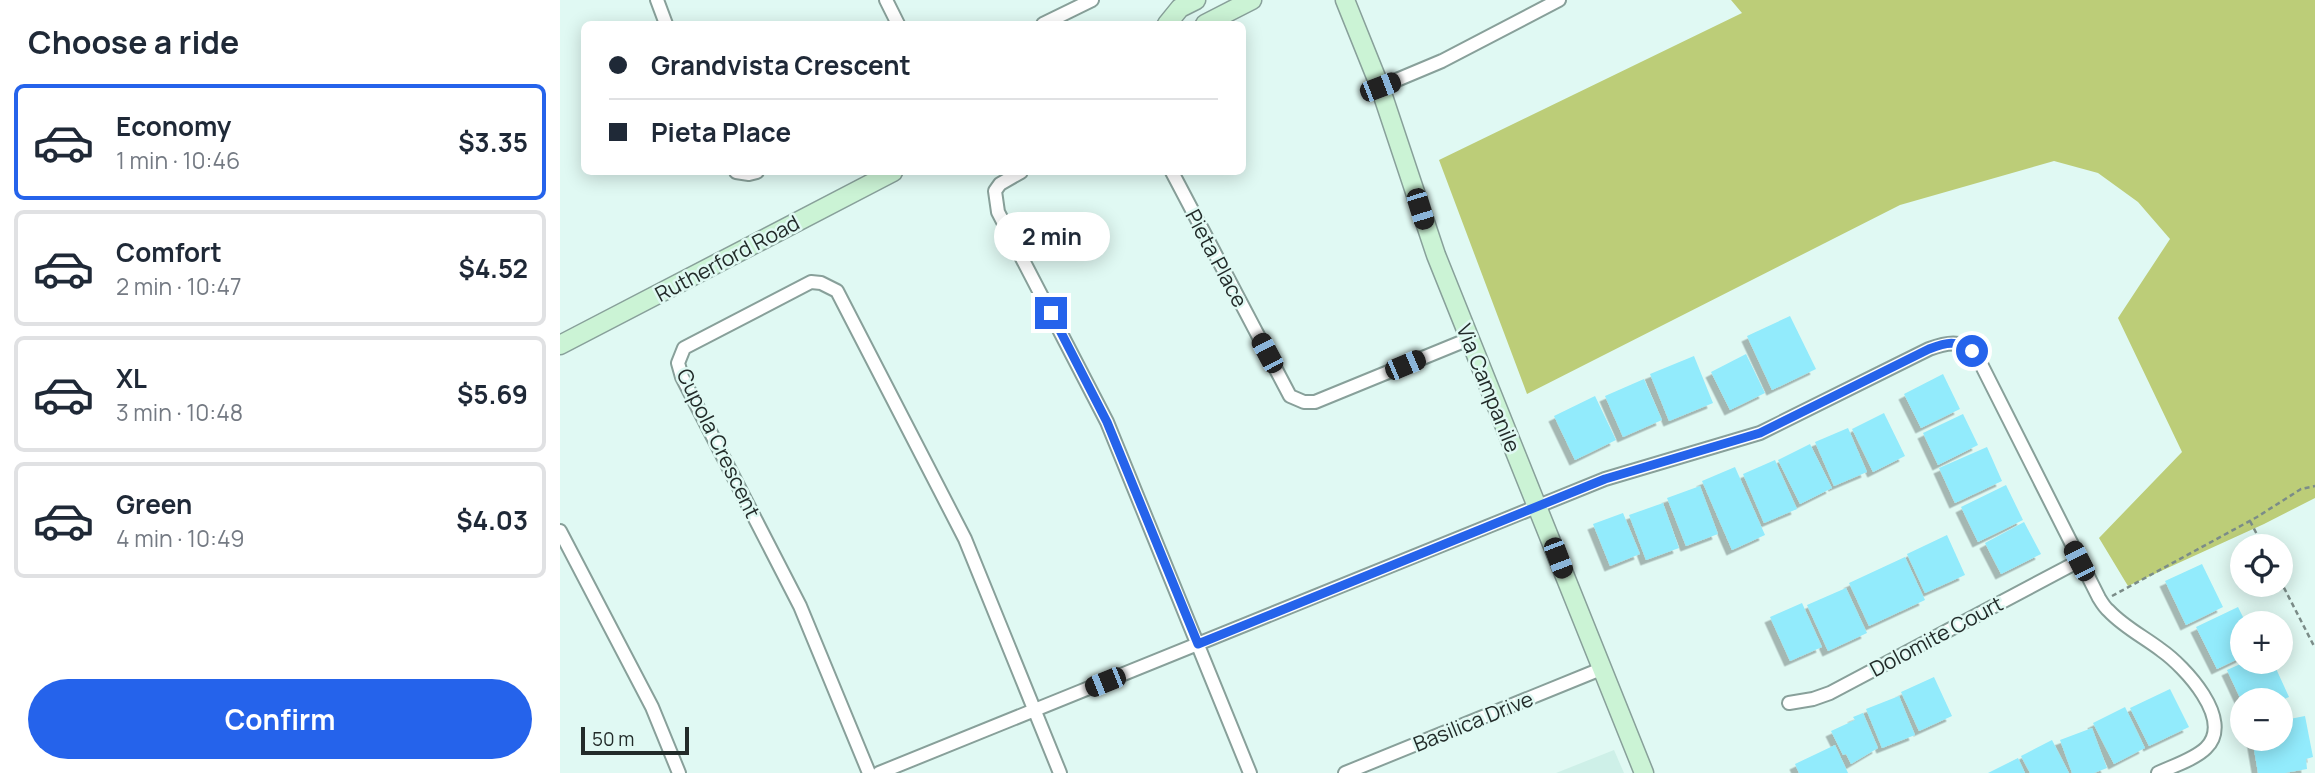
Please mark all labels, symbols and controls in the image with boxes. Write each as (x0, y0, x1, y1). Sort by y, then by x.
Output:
text: Choose a ride (28, 20, 239, 64)
text: Grandvista Crescent (651, 47, 911, 83)
car (1357, 70, 1404, 104)
text: Economy (116, 108, 231, 144)
icon: car (32, 111, 95, 174)
text: Pieta Place (651, 114, 791, 150)
text: $3.35 (458, 124, 528, 160)
text: 1 min · 10:46 (116, 144, 240, 176)
car (1404, 186, 1437, 232)
street label: Pieta Place (1180, 204, 1254, 312)
street label: Rutherford Road (650, 208, 804, 308)
callout: 2 min (993, 212, 1109, 260)
text: 2 min (1022, 220, 1082, 252)
text: Comfort (116, 234, 222, 270)
icon: car (32, 237, 95, 300)
text: $4.52 (458, 250, 528, 286)
text: 2 min · 10:47 (116, 270, 242, 302)
route end (1035, 297, 1067, 329)
street label: Via Campanile (1451, 320, 1527, 456)
car (1248, 330, 1287, 376)
route start (1956, 335, 1988, 367)
car (1382, 347, 1429, 383)
text: XL (116, 360, 147, 396)
icon: car (32, 363, 95, 426)
street label: Cupola Crescent (671, 364, 767, 522)
text: $5.69 (457, 376, 528, 412)
text: 3 min · 10:48 (116, 396, 243, 428)
text: Green (116, 486, 192, 522)
icon: car (32, 489, 95, 552)
text: $4.03 (456, 502, 528, 538)
text: 4 min · 10:49 (116, 522, 245, 554)
map controls (2230, 534, 2293, 751)
button: locate (2230, 534, 2293, 597)
car (1541, 535, 1576, 581)
car (2061, 538, 2098, 584)
street label: Dolomite Court (1865, 589, 2007, 683)
button: + (2230, 611, 2293, 674)
car (1082, 664, 1129, 700)
button: Confirm (28, 679, 532, 759)
street label: Basilica Drive (1409, 684, 1537, 758)
button: − (2230, 688, 2293, 751)
scale bar (581, 724, 690, 756)
text: 50 m (592, 726, 634, 752)

